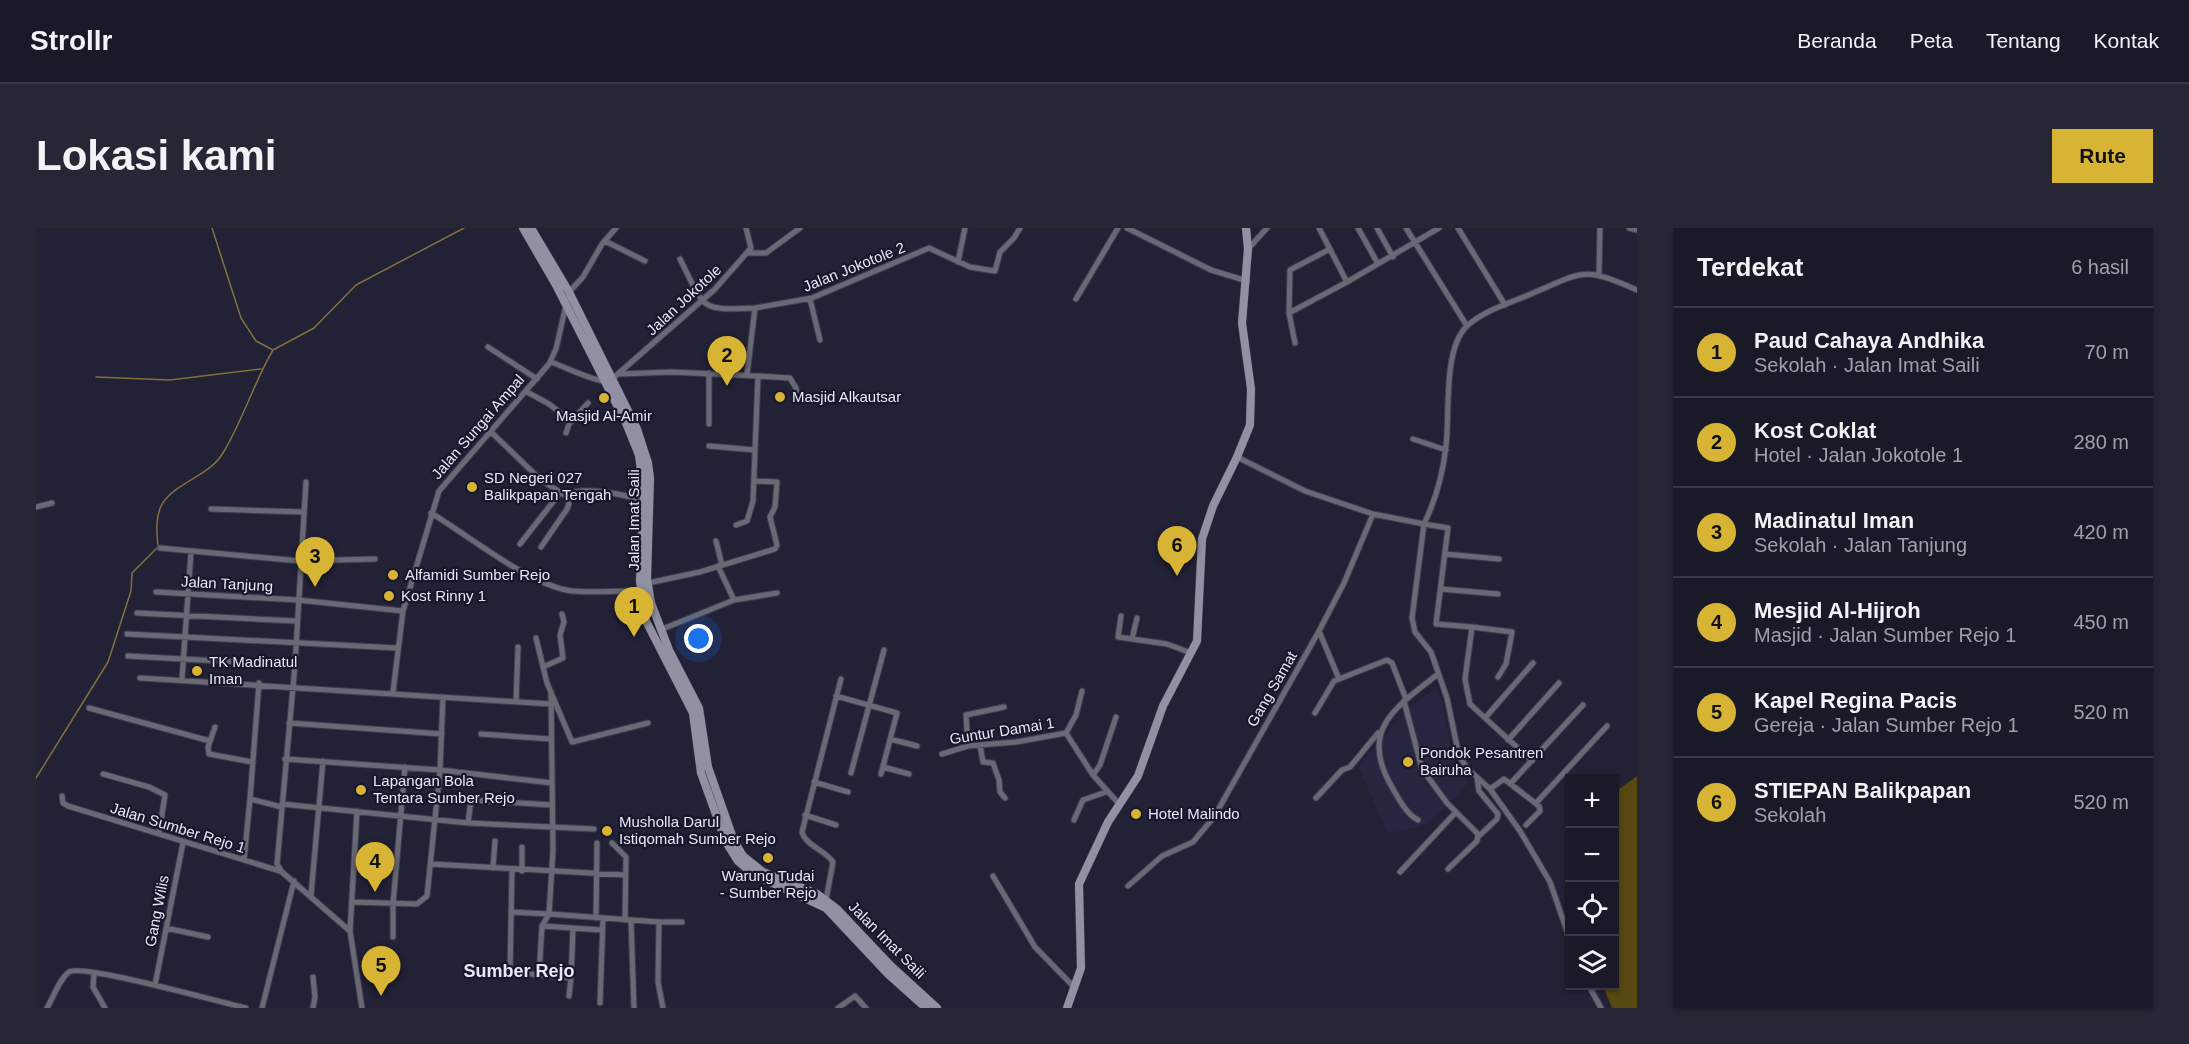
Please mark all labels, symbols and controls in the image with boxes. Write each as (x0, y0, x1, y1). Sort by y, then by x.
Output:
text: Strollr (30, 25, 112, 56)
text: Beranda (1797, 29, 1877, 52)
text: Peta (1910, 29, 1953, 52)
text: Tentang (1986, 29, 2061, 52)
text: Kontak (2094, 29, 2159, 52)
button: Rute (2052, 129, 2153, 183)
text: Lokasi kami (36, 132, 276, 179)
street label: Jalan Jokotole 2 (800, 238, 907, 295)
text: Terdekat (1697, 252, 1803, 282)
text: 6 hasil (2071, 256, 2129, 278)
street label: Jalan Jokotole (643, 261, 725, 339)
text: Paud Cahaya Andhika (1754, 328, 1984, 353)
pin: 2 (708, 336, 746, 386)
text: 1 (1711, 341, 1722, 363)
text: 70 m (2085, 341, 2129, 363)
text: Sekolah · Jalan Imat Saili (1754, 354, 1980, 376)
street label: Jalan Sungai Ampal (428, 371, 528, 482)
place label: Masjid Alkautsar (792, 388, 901, 405)
marker: Masjid Alkautsar (773, 390, 787, 404)
marker: Masjid Al-Amir (597, 391, 611, 405)
place label: Masjid Al-Amir (556, 407, 652, 424)
text: Kost Coklat (1754, 418, 1876, 443)
text: 2 (1711, 431, 1722, 453)
text: 280 m (2073, 431, 2129, 453)
text: Hotel · Jalan Jokotole 1 (1754, 444, 1963, 466)
place label: SD Negeri 027 Balikpapan Tengah (484, 469, 611, 503)
street label: Jalan Imat Saili (625, 469, 642, 571)
marker: SD Negeri 027 Balikpapan Tengah (465, 480, 479, 494)
text: Madinatul Iman (1754, 508, 1914, 533)
text: 3 (1711, 521, 1722, 543)
text: 420 m (2073, 521, 2129, 543)
pin: 6 (1158, 526, 1196, 576)
text: Sekolah · Jalan Tanjung (1754, 534, 1967, 556)
pin: 3 (296, 538, 334, 587)
place label: Alfamidi Sumber Rejo (405, 566, 550, 583)
marker: Alfamidi Sumber Rejo (386, 568, 400, 582)
street label: Jalan Tanjung (180, 573, 274, 594)
place label: Kost Rinny 1 (401, 587, 486, 604)
pin: 1 (614, 588, 654, 637)
marker: Kost Rinny 1 (382, 589, 396, 603)
text: Mesjid Al-Hijroh (1754, 598, 1921, 623)
text: 4 (1711, 611, 1722, 633)
text: 450 m (2073, 611, 2129, 633)
your location (684, 624, 713, 653)
text: Masjid · Jalan Sumber Rejo 1 (1754, 624, 2016, 646)
street label: Gang Samat (1243, 647, 1300, 729)
place label: TK Madinatul Iman (209, 653, 297, 687)
marker: TK Madinatul Iman (190, 664, 204, 678)
text: Kapel Regina Pacis (1754, 688, 1957, 713)
text: 5 (1711, 701, 1722, 723)
text: 520 m (2073, 701, 2129, 723)
street label: Guntur Damai 1 (948, 714, 1056, 747)
text: Gereja · Jalan Sumber Rejo 1 (1754, 714, 2019, 736)
place label: Pondok Pesantren Bairuha (1420, 744, 1543, 778)
marker: Pondok Pesantren Bairuha (1401, 755, 1415, 769)
place label: Lapangan Bola Tentara Sumber Rejo (373, 772, 515, 806)
map controls (1565, 774, 1619, 990)
button: + (1565, 774, 1619, 828)
text: STIEPAN Balikpapan (1754, 778, 1971, 803)
marker: Lapangan Bola Tentara Sumber Rejo (354, 783, 368, 797)
text: 6 (1711, 791, 1722, 813)
text: 520 m (2073, 791, 2129, 813)
street label: Jalan Sumber Rejo 1 (109, 799, 248, 856)
text: Sekolah (1754, 804, 1826, 826)
place label: Hotel Malindo (1148, 805, 1240, 822)
marker: Hotel Malindo (1129, 807, 1143, 821)
place label: Musholla Darul Istiqomah Sumber Rejo (619, 813, 776, 847)
marker: Musholla Darul Istiqomah Sumber Rejo (600, 824, 614, 838)
button: − (1565, 828, 1619, 882)
pin: 4 (356, 842, 394, 892)
marker: Warung Tudai - Sumber Rejo (761, 851, 775, 865)
place label: Warung Tudai - Sumber Rejo (720, 867, 816, 901)
street label: Gang Wilis (141, 874, 172, 948)
button: locate (1565, 882, 1619, 936)
street label: Jalan Imat Saili (845, 898, 929, 982)
button: layers (1565, 936, 1619, 990)
pin: 5 (362, 946, 400, 996)
district label: Sumber Rejo (463, 961, 575, 981)

